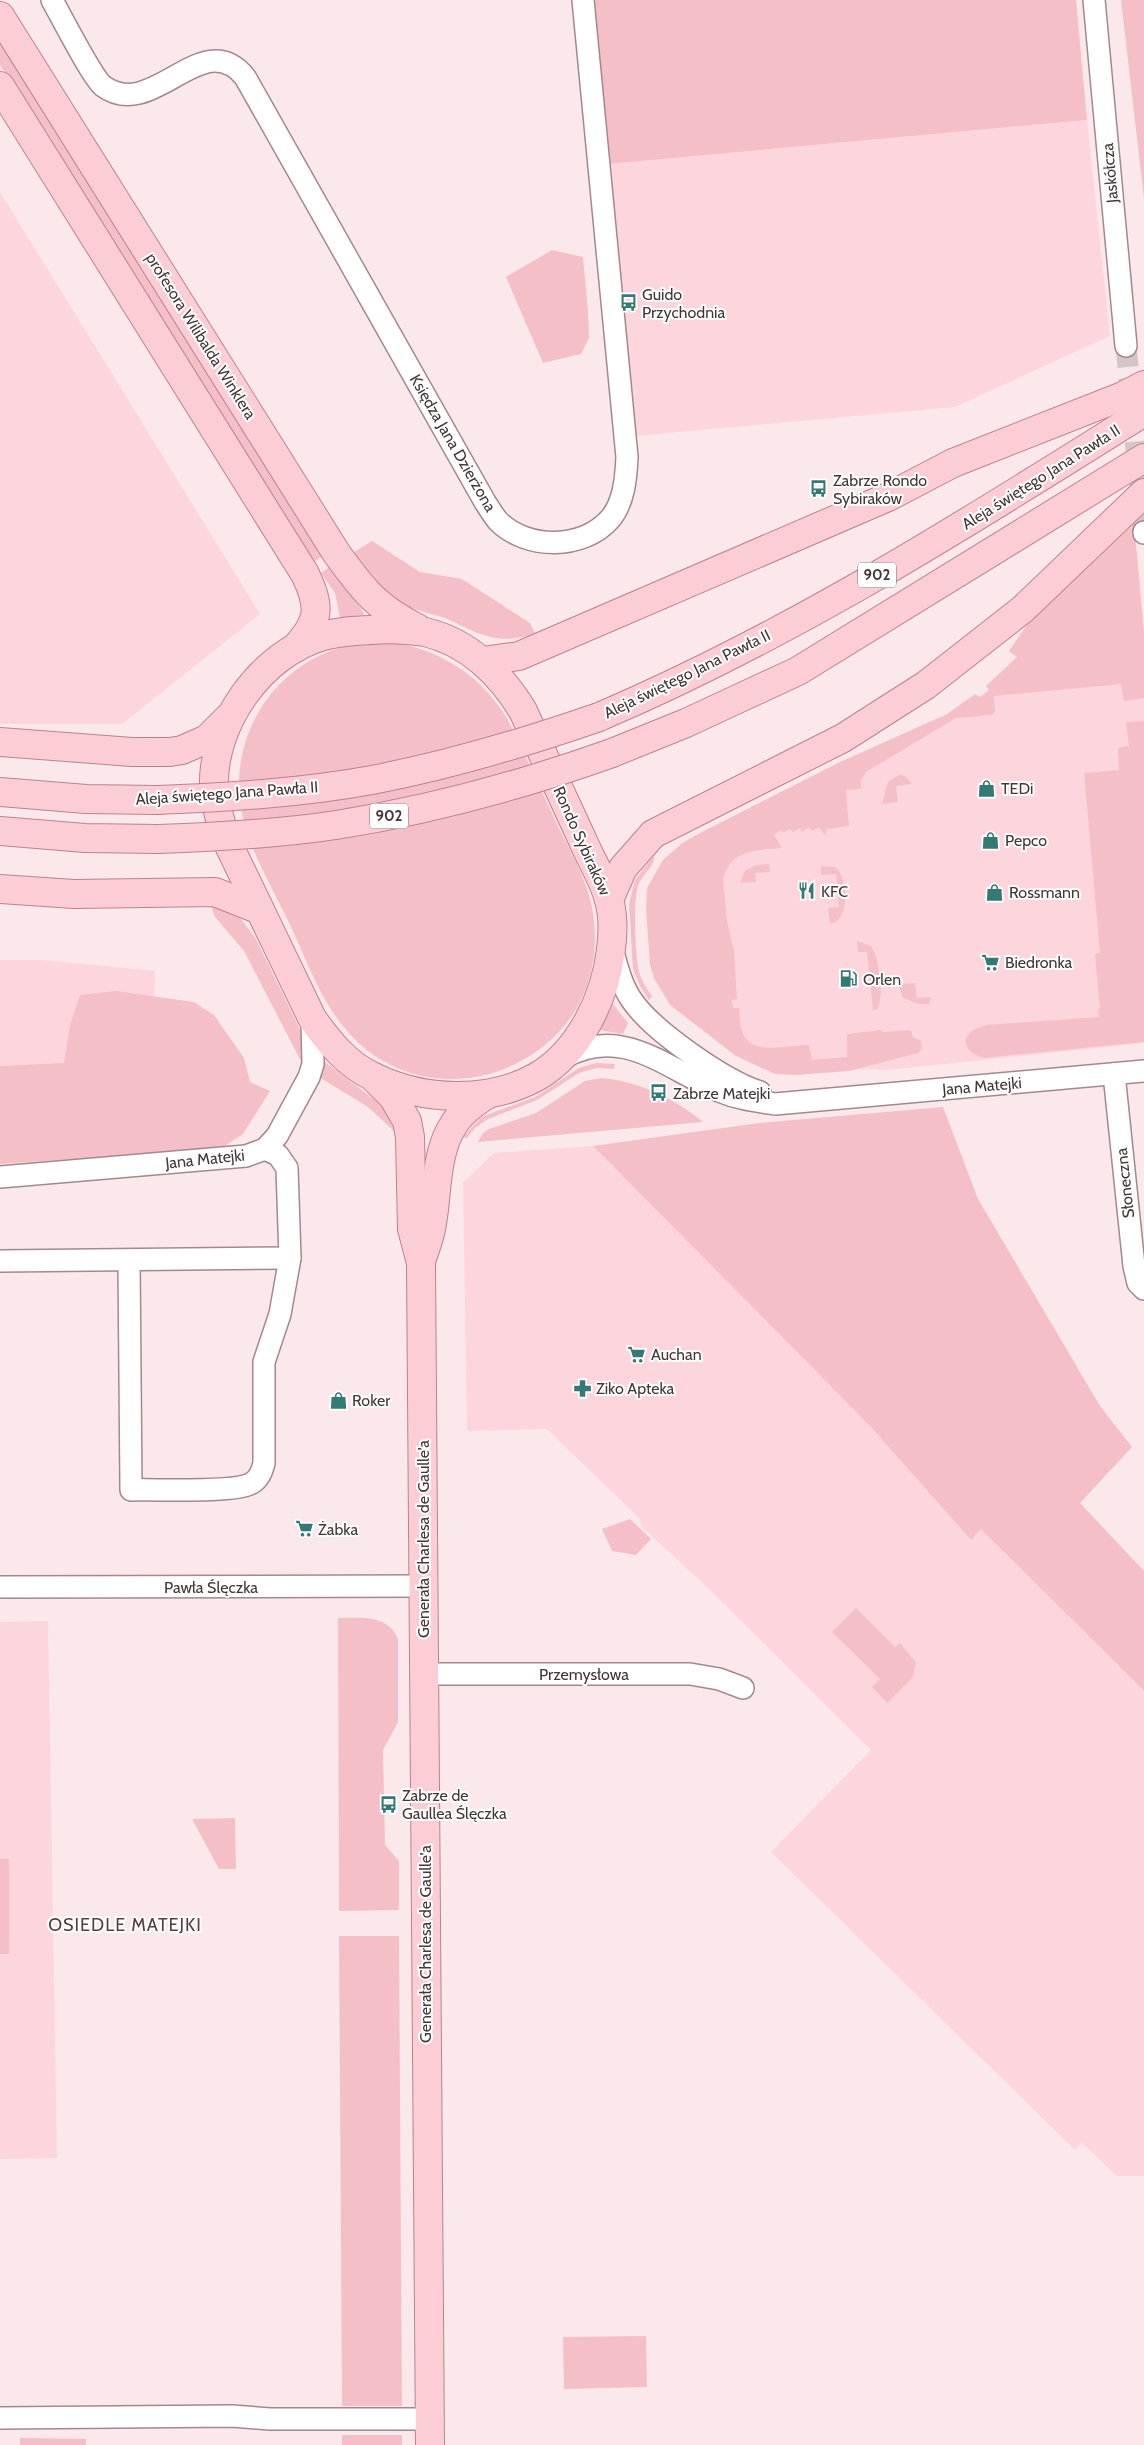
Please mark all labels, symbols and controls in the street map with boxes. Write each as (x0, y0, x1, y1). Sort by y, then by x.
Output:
street label: Jaskółcza (1098, 142, 1122, 205)
street label: profesora Wilibalda Winklera (142, 249, 260, 423)
place label: Guido Przychodnia (642, 285, 725, 322)
bus stop icon: Guido Przychodnia (618, 293, 638, 313)
street label: Księdza Jana Dzierżona (406, 371, 500, 515)
street label: Aleja świętego Jana Pawła II (958, 420, 1124, 534)
place label: Zabrze Rondo Sybiraków (833, 471, 927, 508)
bus stop icon: Zabrze Rondo Sybiraków (809, 479, 829, 499)
road number: 902 (858, 562, 896, 588)
street label: Aleja świętego Jana Pawła II (601, 625, 773, 723)
street label: Aleja świętego Jana Pawła II (135, 777, 319, 809)
shop icon: TEDi (977, 778, 997, 798)
place label: TEDi (1001, 779, 1033, 798)
street label: Rondo Sybiraków (549, 783, 615, 899)
road number: 902 (370, 804, 408, 828)
shop icon: Pepco (981, 830, 1001, 850)
place label: Pepco (1005, 831, 1047, 850)
restaurant icon: KFC (797, 881, 817, 901)
place label: KFC (821, 882, 848, 901)
shop icon: Rossmann (985, 882, 1005, 902)
place label: Rossmann (1009, 883, 1080, 902)
supermarket icon: Biedronka (981, 952, 1001, 972)
place label: Biedronka (1005, 953, 1073, 972)
fuel station icon: Orlen (839, 969, 859, 989)
place label: Orlen (863, 970, 901, 989)
street label: Jana Matejki (940, 1073, 1023, 1099)
bus stop icon: Zabrze Matejki (649, 1083, 669, 1103)
place label: Zabrze Matejki (673, 1084, 770, 1103)
street label: Jana Matejki (163, 1145, 246, 1173)
street label: Słoneczna (1112, 1147, 1138, 1219)
supermarket icon: Auchan (627, 1344, 647, 1364)
place label: Auchan (651, 1345, 702, 1364)
pharmacy icon: Ziko Apteka (572, 1378, 592, 1398)
place label: Ziko Apteka (596, 1379, 675, 1398)
shop icon: Roker (328, 1390, 348, 1410)
place label: Roker (352, 1391, 391, 1410)
street label: Generała Charlesa de Gaulle'a (414, 1440, 433, 1638)
supermarket icon: Żabka (294, 1519, 314, 1539)
place label: Żabka (318, 1520, 358, 1539)
street label: Pawła Ślęczka (164, 1578, 258, 1597)
street label: Przemysłowa (539, 1665, 629, 1684)
place label: Zabrze de Gaullea Ślęczka (402, 1786, 507, 1823)
bus stop icon: Zabrze de Gaullea Ślęczka (378, 1794, 398, 1814)
street label: Generała Charlesa de Gaulle'a (416, 1845, 435, 2043)
district label: OSIEDLE MATEJKI (48, 1914, 202, 1936)

